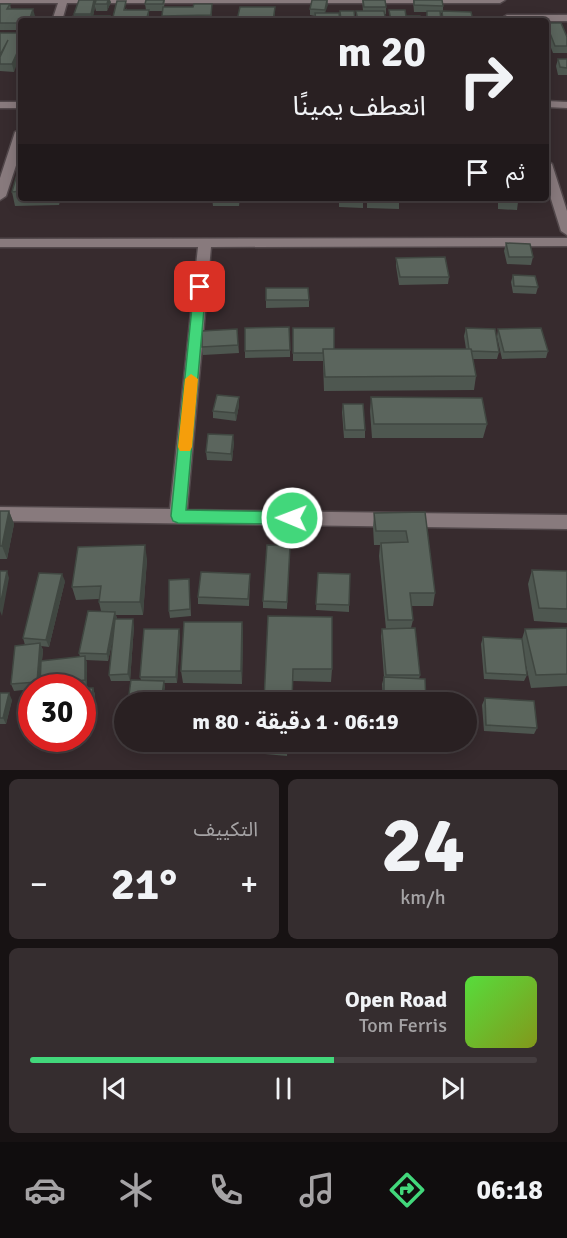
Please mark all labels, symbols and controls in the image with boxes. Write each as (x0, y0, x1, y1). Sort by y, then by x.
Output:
text: 20 m (337, 27, 426, 78)
icon: right (447, 42, 525, 120)
text: انعطف يمينًا (293, 90, 426, 123)
icon: arrive (461, 156, 494, 189)
text: ثم (506, 159, 525, 186)
pin (174, 261, 225, 312)
icon: arrive (183, 270, 216, 303)
position arrow (260, 486, 324, 550)
speed limit sign: 30 (18, 674, 96, 752)
text: 06:19 · 1 دقيقة · 80 m (192, 708, 399, 735)
text: 24 (381, 798, 465, 894)
text: التكييف (194, 817, 258, 842)
text: 21° (111, 857, 177, 912)
text: − (30, 864, 48, 905)
text: + (240, 864, 258, 905)
text: km/h (400, 885, 446, 910)
text: Open Road (345, 986, 447, 1013)
text: Tom Ferris (359, 1013, 447, 1038)
icon: previous (98, 1072, 131, 1105)
icon: pause (267, 1072, 300, 1105)
icon: next (436, 1072, 469, 1105)
icon: car (24, 1169, 66, 1211)
icon: climate (115, 1169, 157, 1211)
icon: phone (205, 1169, 247, 1211)
icon: music (296, 1169, 338, 1211)
icon: directions (386, 1169, 428, 1211)
text: 06:18 (477, 1174, 543, 1207)

